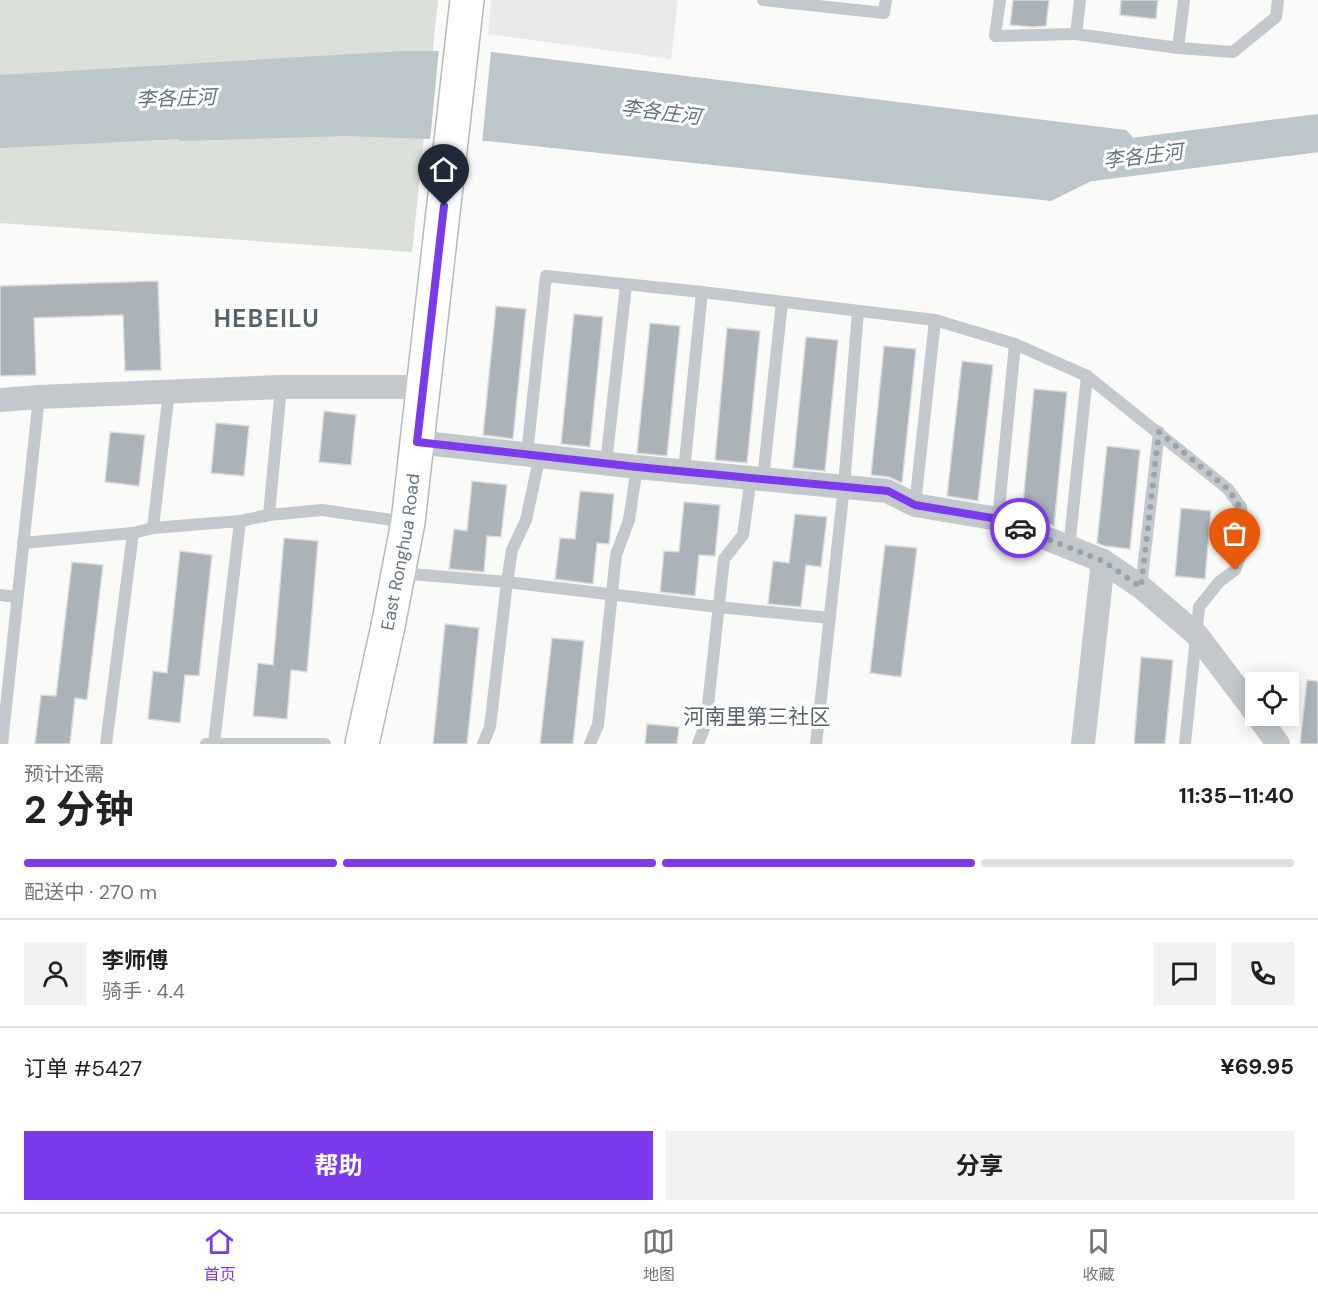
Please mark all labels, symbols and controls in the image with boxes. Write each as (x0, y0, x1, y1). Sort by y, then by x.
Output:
water label: 李各庄河 (136, 83, 220, 112)
water label: 李各庄河 (620, 94, 706, 130)
water label: 李各庄河 (1102, 138, 1188, 174)
pin (418, 144, 469, 206)
icon: home (427, 153, 460, 186)
district label: HEBEILU (214, 303, 320, 334)
street label: East Ronghua Road (375, 472, 425, 632)
courier (990, 498, 1050, 558)
pin (1209, 508, 1260, 570)
icon: car (1004, 512, 1037, 545)
icon: bag (1218, 517, 1251, 550)
map controls (1245, 672, 1299, 726)
button: locate (1245, 672, 1299, 726)
district label: 河南里第三社区 (684, 703, 831, 731)
text: 预计还需 (24, 761, 104, 787)
text: 11:35–11:40 (1179, 781, 1294, 810)
text: 2 分钟 (24, 784, 134, 835)
text: 配送中 · 270 m (24, 879, 157, 905)
button: person (24, 942, 87, 1005)
button: chat (1153, 942, 1216, 1005)
button: phone (1231, 942, 1294, 1005)
text: 李师傅 (102, 946, 168, 975)
text: 骑手 · 4.4 (102, 978, 185, 1004)
text: ¥69.95 (1220, 1052, 1294, 1081)
text: 订单 #5427 (24, 1054, 142, 1083)
button: 帮助 (24, 1131, 653, 1200)
button: 分享 (665, 1131, 1294, 1200)
tab: 首页 (203, 1225, 236, 1285)
tab: 地图 (642, 1225, 675, 1285)
tab: 收藏 (1082, 1225, 1115, 1285)

